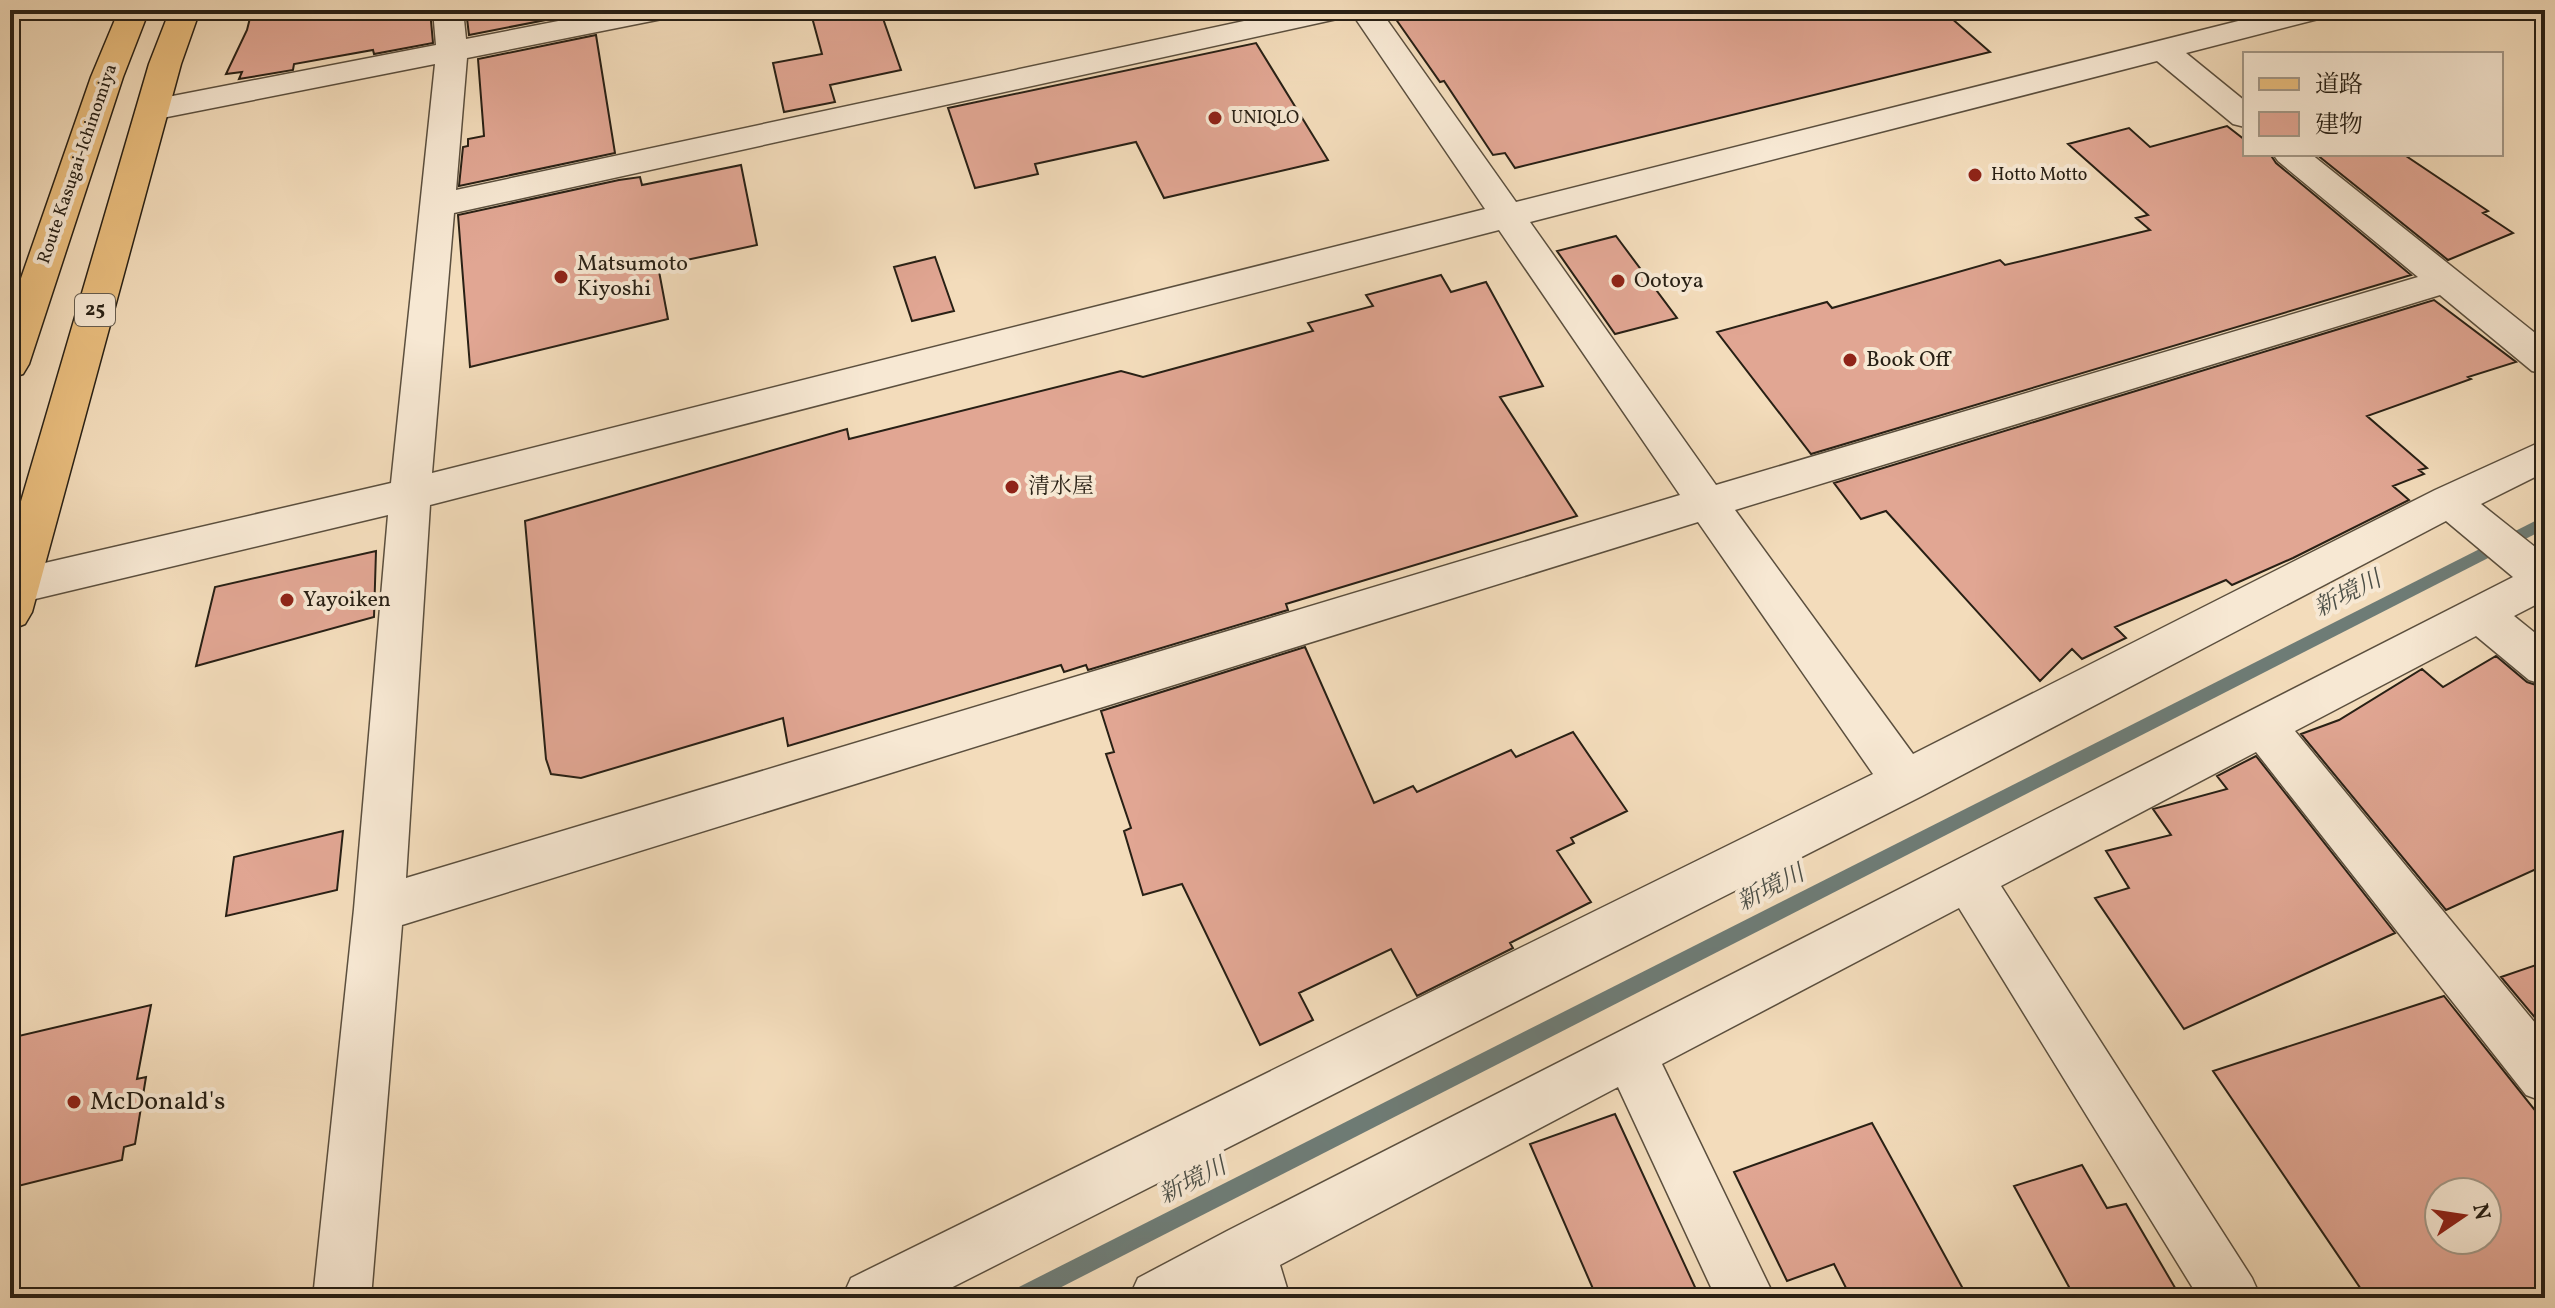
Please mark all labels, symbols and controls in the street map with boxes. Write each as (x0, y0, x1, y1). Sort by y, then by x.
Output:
legend (2243, 52, 2503, 156)
street label: Route Kasugai-Ichinomiya (32, 61, 124, 267)
text: 道路 (2315, 69, 2363, 103)
place label: UNIQLO (1231, 106, 1299, 131)
marker: UNIQLO (1206, 109, 1224, 127)
text: 建物 (2315, 109, 2363, 143)
place label: Hotto Motto (1991, 163, 2087, 188)
marker: Hotto Motto (1966, 166, 1984, 184)
place label: Matsumoto Kiyoshi (577, 249, 688, 305)
place label: Ootoya (1634, 266, 1704, 297)
marker: Matsumoto Kiyoshi (552, 268, 570, 286)
marker: Ootoya (1609, 272, 1627, 290)
road number: 25 (75, 294, 115, 326)
place label: Book Off (1866, 345, 1952, 376)
marker: Book Off (1841, 351, 1859, 369)
place label: 清水屋 (1028, 472, 1094, 503)
marker: 清水屋 (1003, 478, 1021, 496)
water label: 新境川 (2308, 562, 2390, 626)
place label: Yayoiken (303, 585, 391, 616)
marker: Yayoiken (278, 591, 296, 609)
water label: 新境川 (1731, 856, 1813, 920)
place label: McDonald's (90, 1084, 225, 1120)
marker: McDonald's (65, 1093, 83, 1111)
water label: 新境川 (1153, 1149, 1235, 1213)
north arrow (2423, 1176, 2503, 1256)
text: N (2463, 1201, 2497, 1223)

